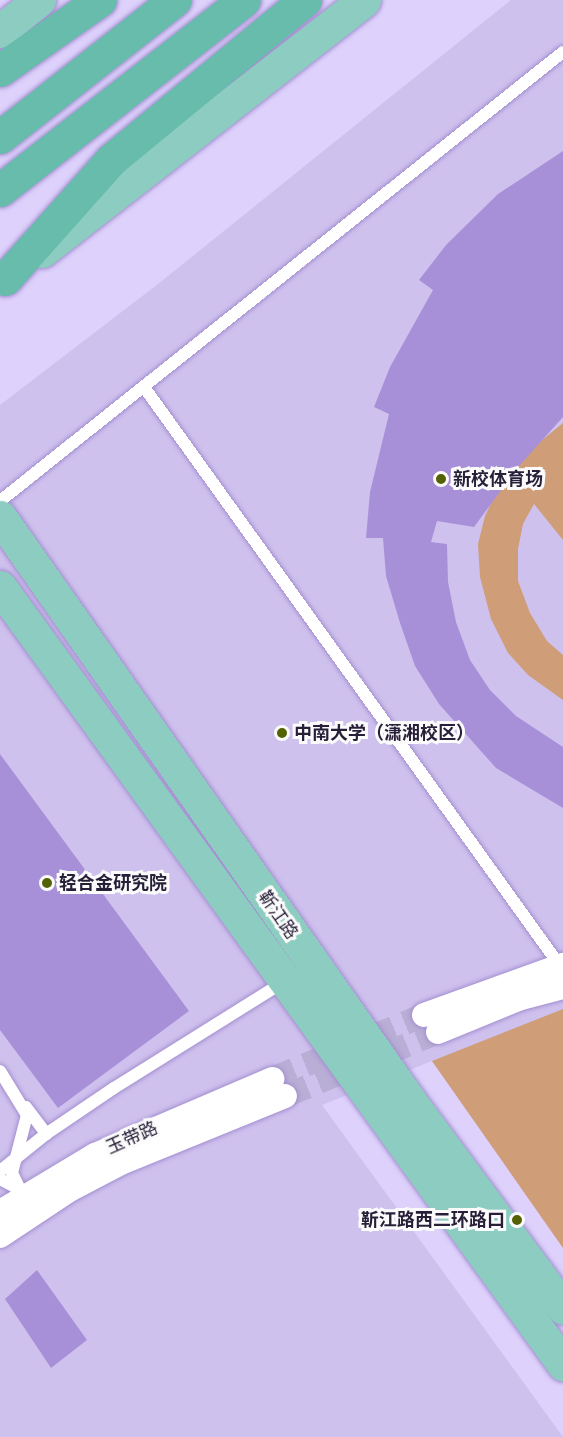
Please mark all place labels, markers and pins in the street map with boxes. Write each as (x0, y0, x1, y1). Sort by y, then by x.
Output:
place label: 新校体育场 (453, 468, 543, 490)
marker: 新校体育场 (434, 472, 448, 486)
place label: 中南大学（潇湘校区） (294, 722, 474, 744)
marker: 中南大学（潇湘校区） (275, 726, 289, 740)
place label: 轻合金研究院 (59, 872, 167, 894)
marker: 轻合金研究院 (40, 876, 54, 890)
place label: 靳江路西二环路口 (361, 1209, 505, 1231)
marker: 靳江路西二环路口 (510, 1213, 524, 1227)

